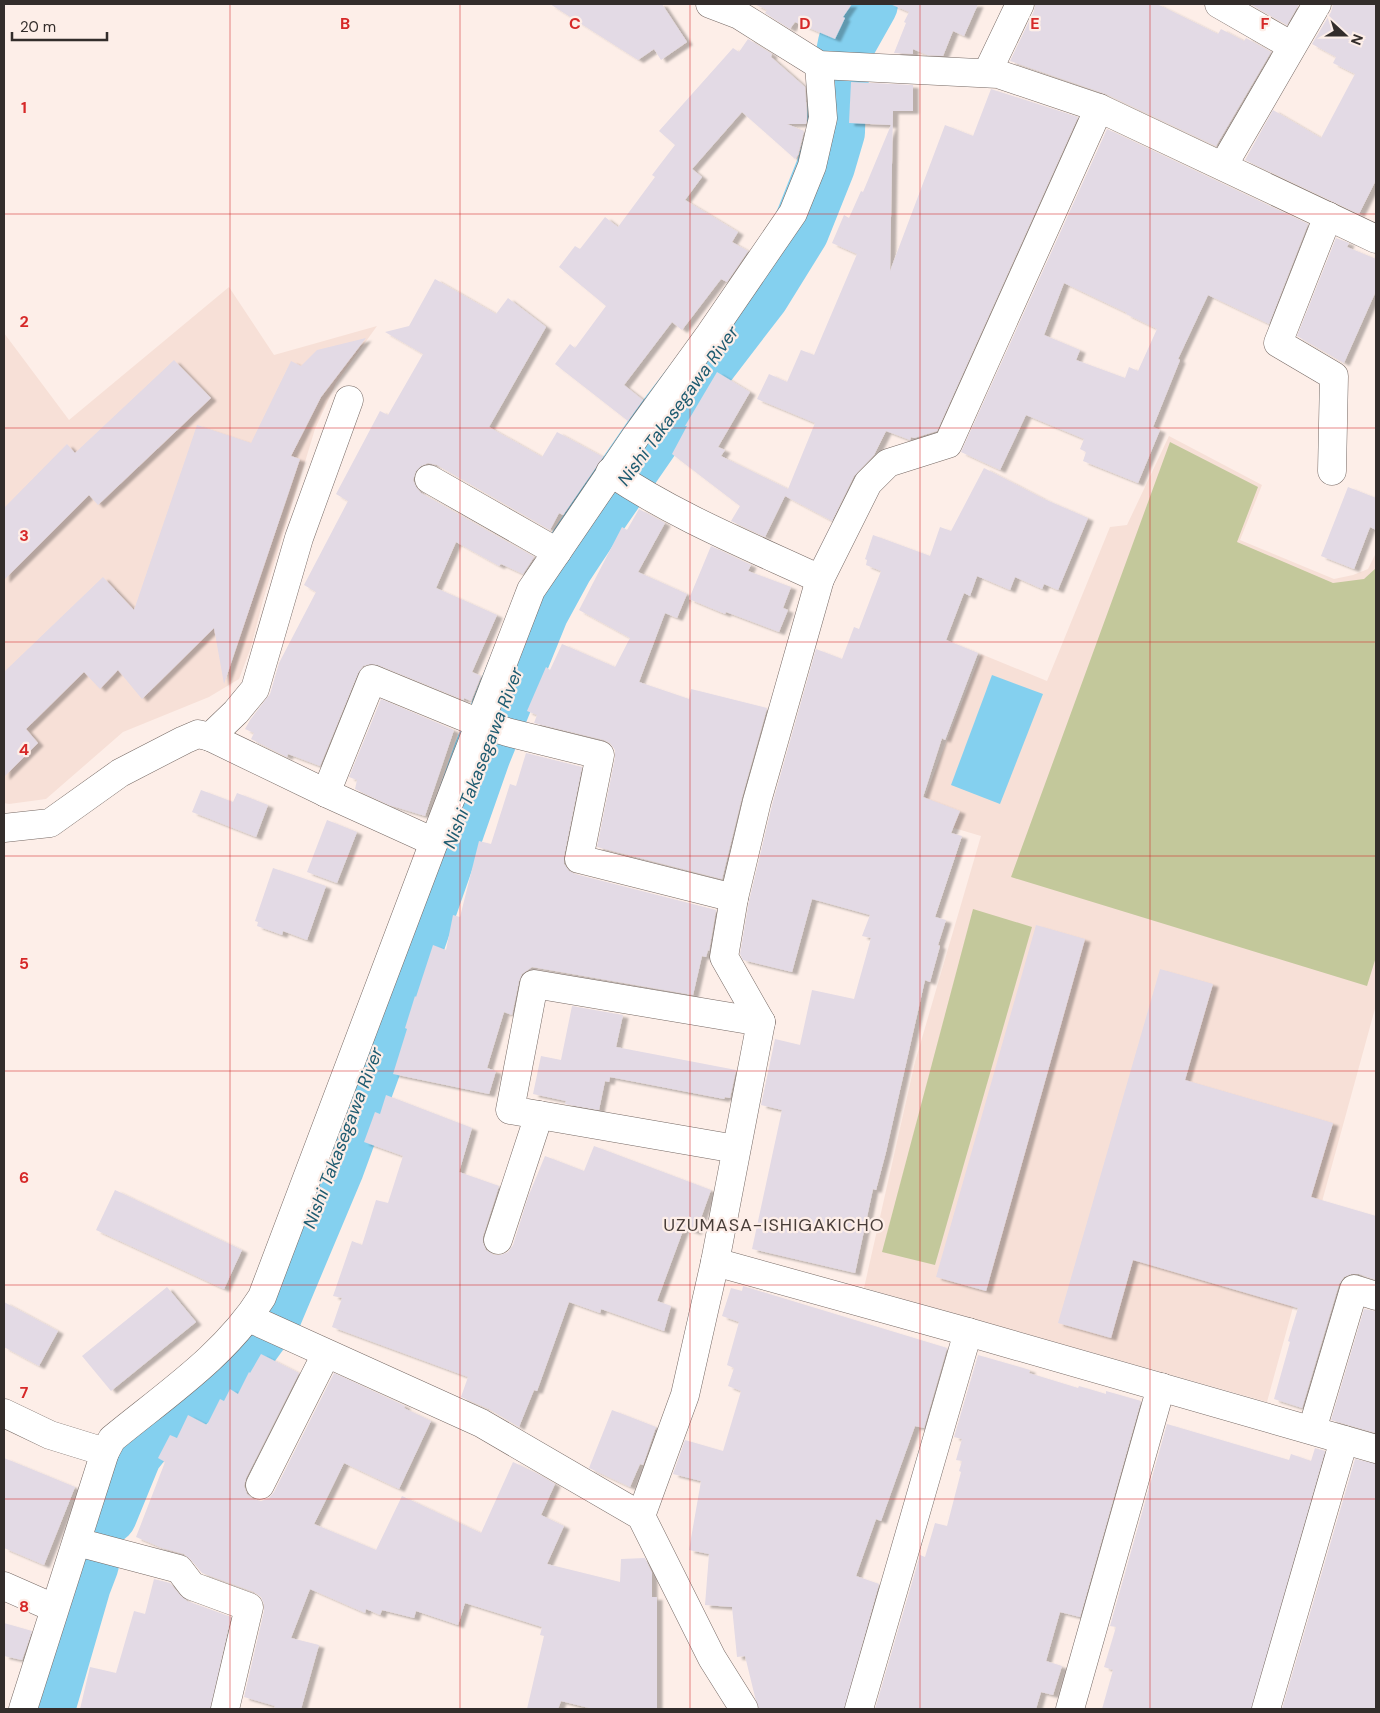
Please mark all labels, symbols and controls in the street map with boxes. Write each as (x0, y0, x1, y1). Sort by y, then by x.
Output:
scale bar (12, 10, 108, 42)
north arrow (1320, 10, 1370, 60)
text: B (340, 13, 350, 34)
text: C (569, 13, 581, 34)
text: D (799, 13, 811, 34)
text: E (1030, 13, 1040, 34)
text: F (1261, 13, 1270, 34)
text: 20 m (20, 17, 56, 37)
text: N (1347, 32, 1367, 48)
text: 1 (21, 97, 27, 118)
text: 2 (19, 311, 29, 332)
water label: Nishi Takasegawa River (612, 320, 745, 491)
text: 3 (19, 525, 29, 546)
water label: Nishi Takasegawa River (437, 663, 529, 852)
text: 4 (19, 739, 29, 760)
text: 5 (19, 953, 29, 974)
water label: Nishi Takasegawa River (297, 1043, 389, 1232)
text: 6 (19, 1167, 29, 1188)
district label: UZUMASA-ISHIGAKICHO (663, 1213, 885, 1237)
text: 7 (20, 1382, 29, 1403)
text: 8 (19, 1596, 29, 1617)

